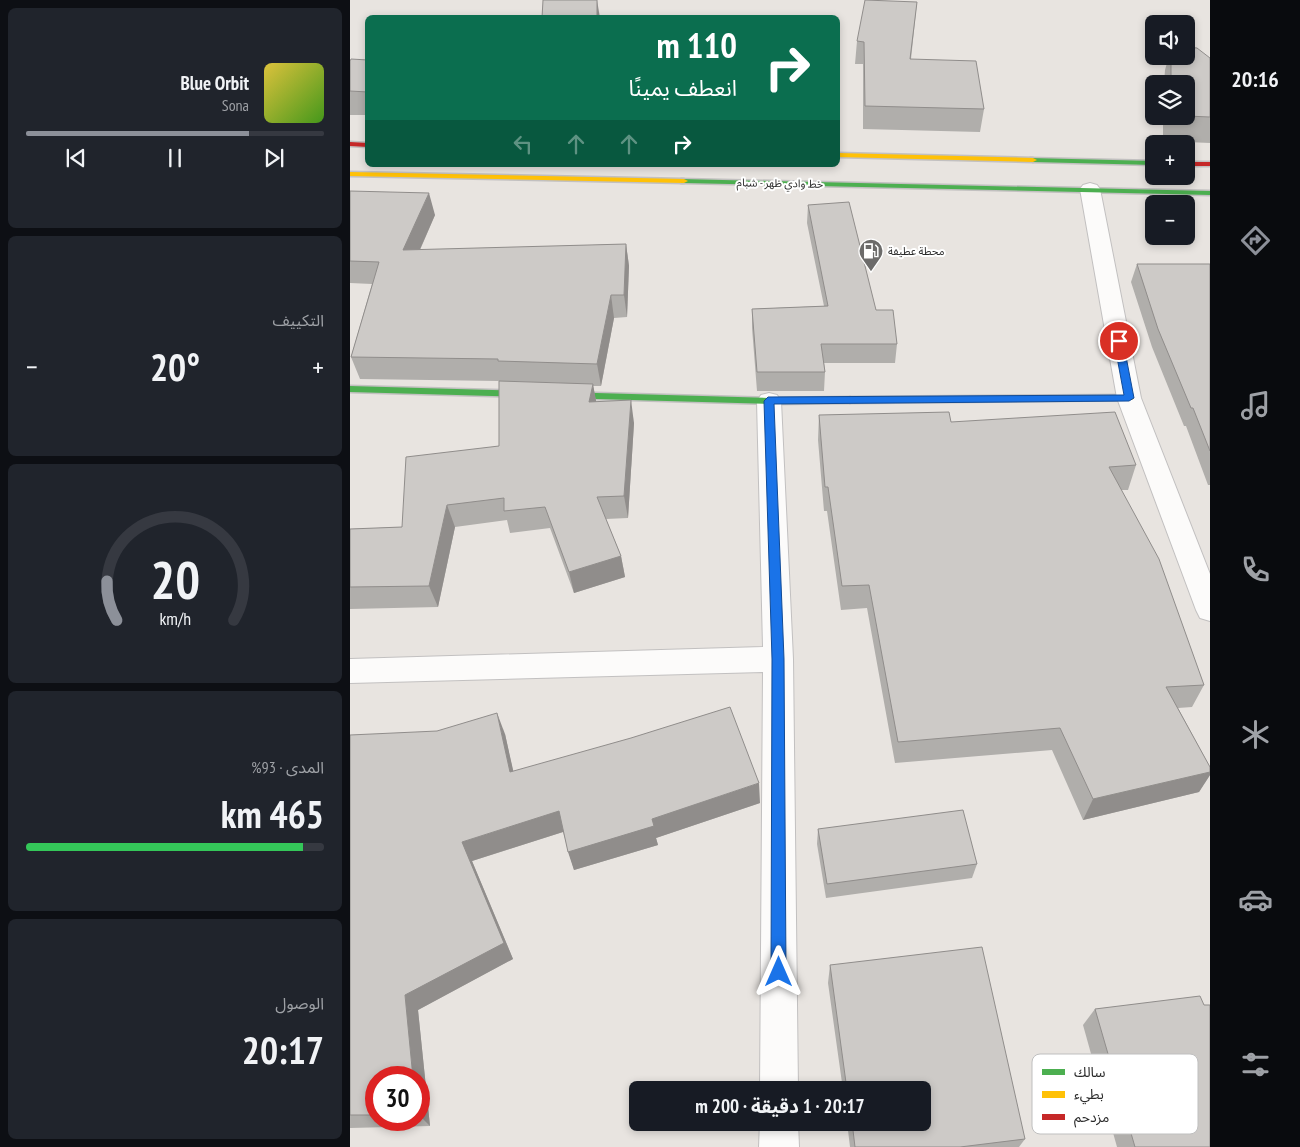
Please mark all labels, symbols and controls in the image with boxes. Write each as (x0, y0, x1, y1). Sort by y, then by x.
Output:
map controls (1145, 15, 1195, 245)
button: sound (1145, 15, 1195, 65)
text: 110 m (656, 22, 737, 68)
icon: right (755, 35, 820, 100)
text: 20:16 (1231, 65, 1279, 93)
text: Blue Orbit (181, 71, 249, 95)
text: انعطف يمينًا (628, 74, 737, 102)
button: layers (1145, 75, 1195, 125)
text: Sona (222, 95, 249, 115)
icon: left (509, 130, 537, 158)
icon: ahead (562, 130, 590, 158)
icon: ahead (615, 130, 643, 158)
icon: right (668, 130, 696, 158)
button: + (1145, 135, 1195, 185)
icon: previous (62, 144, 90, 172)
icon: pause (161, 144, 189, 172)
icon: next (260, 144, 288, 172)
street label: خط وادي ظهر - شبام (736, 175, 824, 193)
button: − (1145, 195, 1195, 245)
icon: directions (1238, 223, 1273, 258)
fuel station icon: محطة عطيفة (858, 238, 884, 272)
place label: محطة عطيفة (888, 244, 945, 258)
text: التكييف (272, 310, 324, 330)
pin (1098, 320, 1140, 362)
icon: arrive (1105, 327, 1133, 355)
text: 20° (150, 342, 200, 391)
text: − (26, 348, 38, 385)
text: + (312, 348, 324, 385)
icon: music (1238, 388, 1273, 423)
text: 20 (150, 546, 200, 613)
icon: phone (1238, 552, 1273, 587)
text: km/h (159, 607, 191, 630)
icon: climate (1238, 717, 1273, 752)
text: المدى · 93% (251, 757, 324, 777)
text: 465 km (221, 789, 324, 838)
icon: car (1238, 882, 1273, 917)
position arrow (752, 945, 804, 997)
text: الوصول (275, 993, 324, 1013)
text: 20:17 (242, 1025, 324, 1074)
icon: filters (1238, 1047, 1273, 1082)
legend (1032, 1054, 1198, 1134)
text: سالك (1074, 1063, 1106, 1081)
speed limit sign: 30 (365, 1066, 430, 1131)
text: بطيء (1074, 1085, 1104, 1105)
text: 20:17 · 1 دقيقة · 200 m (695, 1094, 865, 1118)
text: مزدحم (1074, 1108, 1109, 1128)

